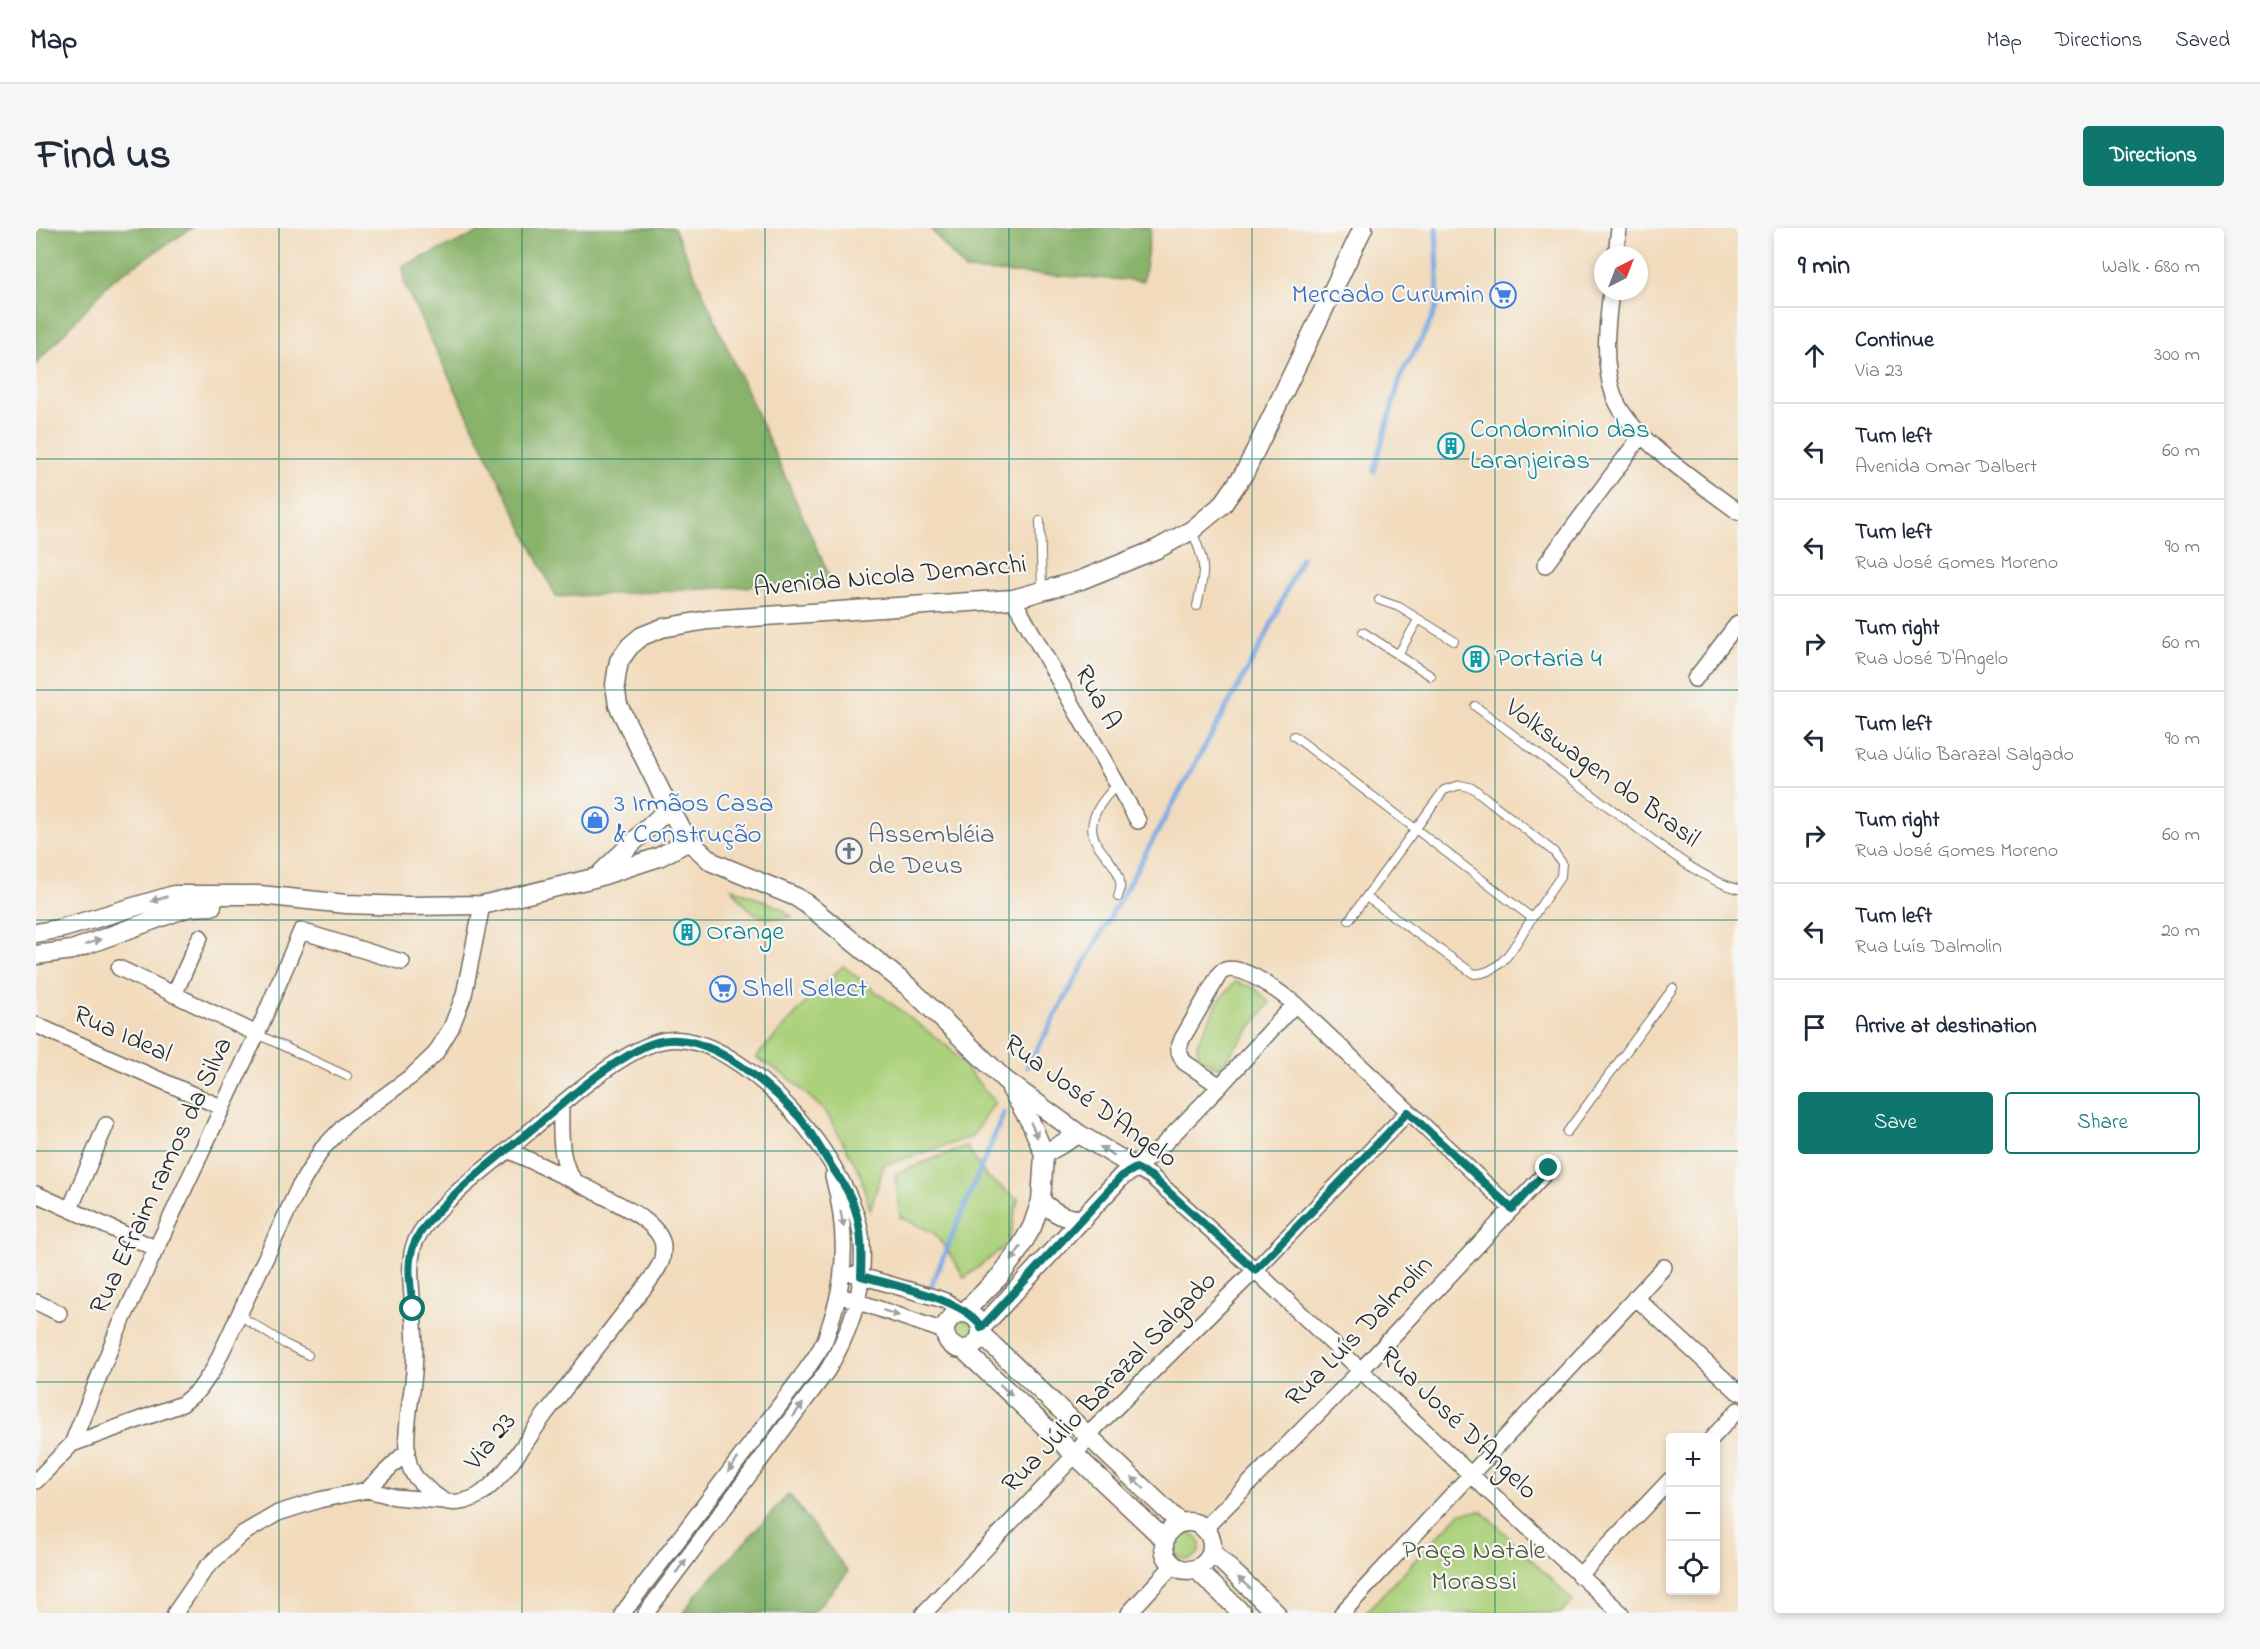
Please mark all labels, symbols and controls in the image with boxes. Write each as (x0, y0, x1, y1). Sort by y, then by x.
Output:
text: Map (30, 21, 77, 62)
text: Map (1986, 26, 2022, 56)
text: Directions (2055, 26, 2142, 56)
text: Saved (2175, 26, 2230, 56)
text: Find us (36, 126, 171, 187)
button: Directions (2083, 126, 2224, 186)
north arrow (1594, 246, 1648, 300)
text: 9 min (1798, 248, 1850, 286)
text: Walk · 680 m (2102, 253, 2200, 282)
place label: Mercado Curumin (1292, 276, 1484, 315)
supermarket icon: Mercado Curumin (1488, 280, 1518, 310)
text: Continue (1855, 325, 1934, 357)
icon: ahead (1798, 339, 1831, 372)
text: 300 m (2154, 341, 2200, 370)
text: Via 23 (1855, 357, 1903, 386)
place label: Condominio das Laranjeiras (1470, 411, 1650, 481)
text: Turn left (1855, 421, 1932, 453)
building icon: Condominio das Laranjeiras (1436, 431, 1466, 461)
icon: left (1798, 435, 1831, 468)
text: 60 m (2162, 437, 2200, 466)
text: Avenida Omar Dalbert (1855, 453, 2037, 482)
text: Turn left (1855, 517, 1932, 549)
icon: left (1798, 531, 1831, 564)
text: 90 m (2165, 533, 2200, 562)
street label: Avenida Nicola Demarchi (752, 546, 1028, 608)
text: Rua José Gomes Moreno (1855, 549, 2058, 578)
text: Turn right (1855, 613, 1940, 645)
icon: right (1798, 627, 1831, 660)
text: 60 m (2162, 629, 2200, 658)
place label: Portaria 4 (1496, 640, 1602, 679)
building icon: Portaria 4 (1461, 644, 1491, 674)
text: Rua José D'Angelo (1855, 645, 2008, 674)
street label: Rua A (1063, 659, 1131, 737)
street label: Volkswagen do Brasil (1496, 689, 1708, 858)
text: Turn left (1855, 709, 1932, 741)
icon: left (1798, 723, 1831, 756)
text: 90 m (2165, 725, 2200, 754)
text: Rua Júlio Barazal Salgado (1855, 741, 2074, 770)
place label: 3 Irmãos Casa & Construção (614, 785, 774, 855)
shop icon: 3 Irmãos Casa & Construção (580, 805, 610, 835)
text: Turn right (1855, 805, 1940, 837)
place label: Assembléia de Deus (868, 816, 995, 886)
icon: right (1798, 819, 1831, 852)
text: 60 m (2162, 821, 2200, 850)
church icon: Assembléia de Deus (834, 836, 864, 866)
text: Rua José Gomes Moreno (1855, 837, 2058, 866)
one-way arrow (150, 895, 168, 904)
text: Turn left (1855, 901, 1932, 933)
place label: Orange (706, 913, 785, 952)
icon: left (1798, 915, 1831, 948)
building icon: Orange (672, 917, 702, 947)
text: 20 m (2161, 917, 2200, 946)
text: Rua Luís Dalmolin (1855, 933, 2002, 962)
one-way arrow (84, 937, 102, 947)
place label: Shell Select (742, 970, 867, 1009)
supermarket icon: Shell Select (708, 974, 738, 1004)
street label: Rua Ideal (66, 996, 178, 1074)
icon: arrive (1798, 1011, 1831, 1044)
text: Arrive at destination (1855, 1011, 2037, 1043)
street label: Rua José D'Angelo (995, 1025, 1185, 1179)
street label: Rua Efraim ramos da Silva (81, 1031, 243, 1321)
button: Save (1798, 1092, 1993, 1154)
button: Share (2005, 1092, 2200, 1154)
one-way arrow (1030, 1122, 1039, 1139)
one-way arrow (1098, 1146, 1115, 1156)
route end (1535, 1154, 1561, 1180)
one-way arrow (838, 1209, 847, 1228)
one-way arrow (1010, 1245, 1022, 1261)
street label: Rua Luís Dalmolin (1277, 1247, 1443, 1417)
street label: Rua Júlio Barazal Salgado (993, 1263, 1227, 1503)
route start (399, 1295, 425, 1321)
one-way arrow (883, 1308, 901, 1318)
street label: Rua José D'Angelo (1370, 1338, 1546, 1510)
one-way arrow (998, 1383, 1013, 1396)
one-way arrow (791, 1402, 804, 1418)
street label: Via 23 (455, 1405, 527, 1480)
map controls (1666, 1433, 1720, 1595)
button: + (1666, 1433, 1720, 1487)
one-way arrow (728, 1458, 740, 1473)
one-way arrow (1131, 1476, 1145, 1490)
button: − (1666, 1487, 1720, 1541)
park label: Praça Natale Morassi (1402, 1532, 1547, 1602)
button: locate (1666, 1541, 1720, 1595)
one-way arrow (675, 1559, 687, 1575)
one-way arrow (1237, 1576, 1251, 1590)

